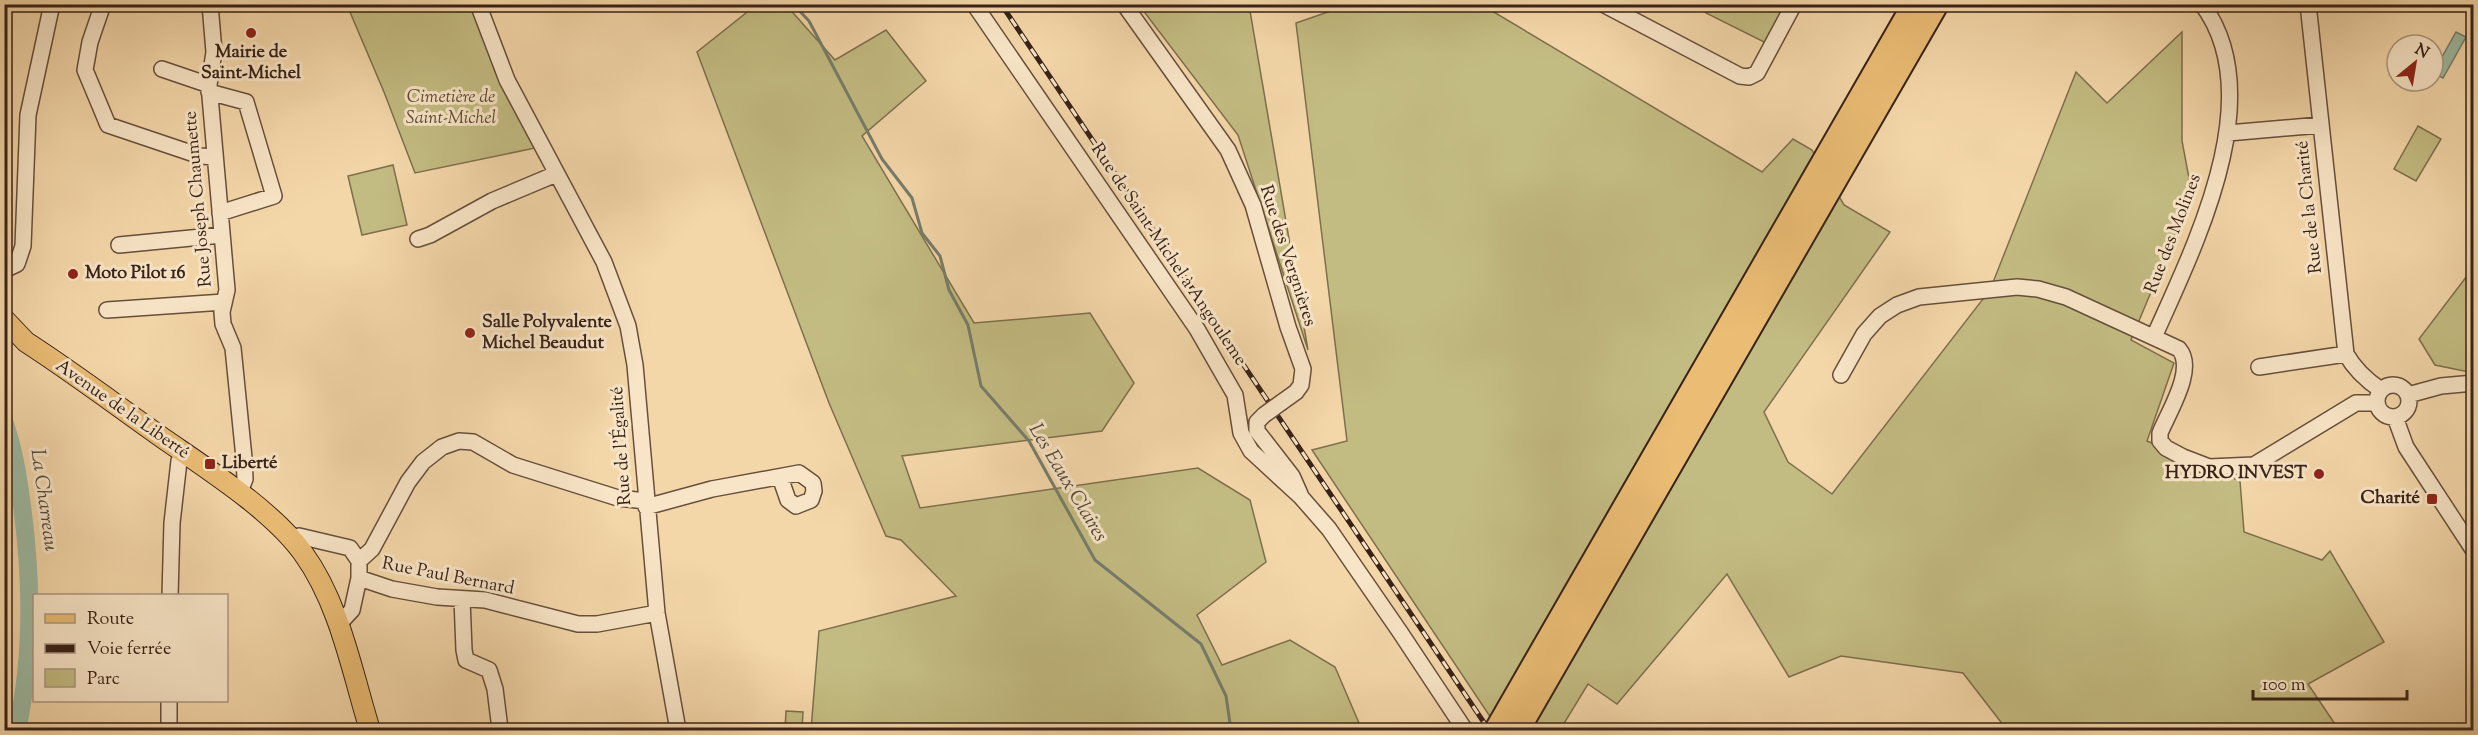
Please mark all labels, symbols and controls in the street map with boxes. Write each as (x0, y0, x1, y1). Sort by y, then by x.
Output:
marker: Mairie de Saint-Michel (244, 26, 258, 40)
north arrow (2385, 33, 2445, 93)
text: N (2410, 39, 2433, 65)
place label: Mairie de Saint-Michel (201, 40, 302, 87)
park label: Cimetière de Saint-Michel (406, 85, 496, 132)
street label: Rue Joseph Chaumette (178, 110, 220, 288)
street label: Rue de Saint-Michel à Angouleme (1084, 139, 1252, 371)
street label: Rue de la Charité (2290, 139, 2330, 275)
street label: Rue des Molines (2139, 170, 2209, 298)
street label: Rue des Vergnières (1252, 182, 1322, 330)
place label: Moto Pilot 16 (85, 261, 186, 287)
marker: Moto Pilot 16 (66, 267, 80, 281)
place label: Salle Polyvalente Michel Beaudut (482, 310, 613, 357)
marker: Salle Polyvalente Michel Beaudut (463, 326, 477, 340)
street label: Avenue de la Liberté (50, 354, 194, 466)
street label: Rue de l'Égalité (605, 386, 639, 506)
water label: Les Eaux Claires (1020, 418, 1114, 548)
water label: La Charreau (21, 447, 65, 554)
place label: Liberté (222, 451, 278, 477)
marker: Liberté (203, 457, 217, 471)
place label: HYDRO INVEST (2165, 461, 2307, 487)
marker: HYDRO INVEST (2312, 467, 2326, 481)
place label: Charité (2361, 486, 2421, 512)
marker: Charité (2425, 492, 2439, 506)
street label: Rue Paul Bernard (380, 551, 516, 603)
legend (33, 594, 228, 702)
text: Route (87, 607, 134, 633)
text: Voie ferrée (87, 637, 171, 663)
scale bar (2253, 663, 2408, 701)
text: Parc (87, 667, 120, 693)
text: 100 m (2262, 673, 2306, 699)

